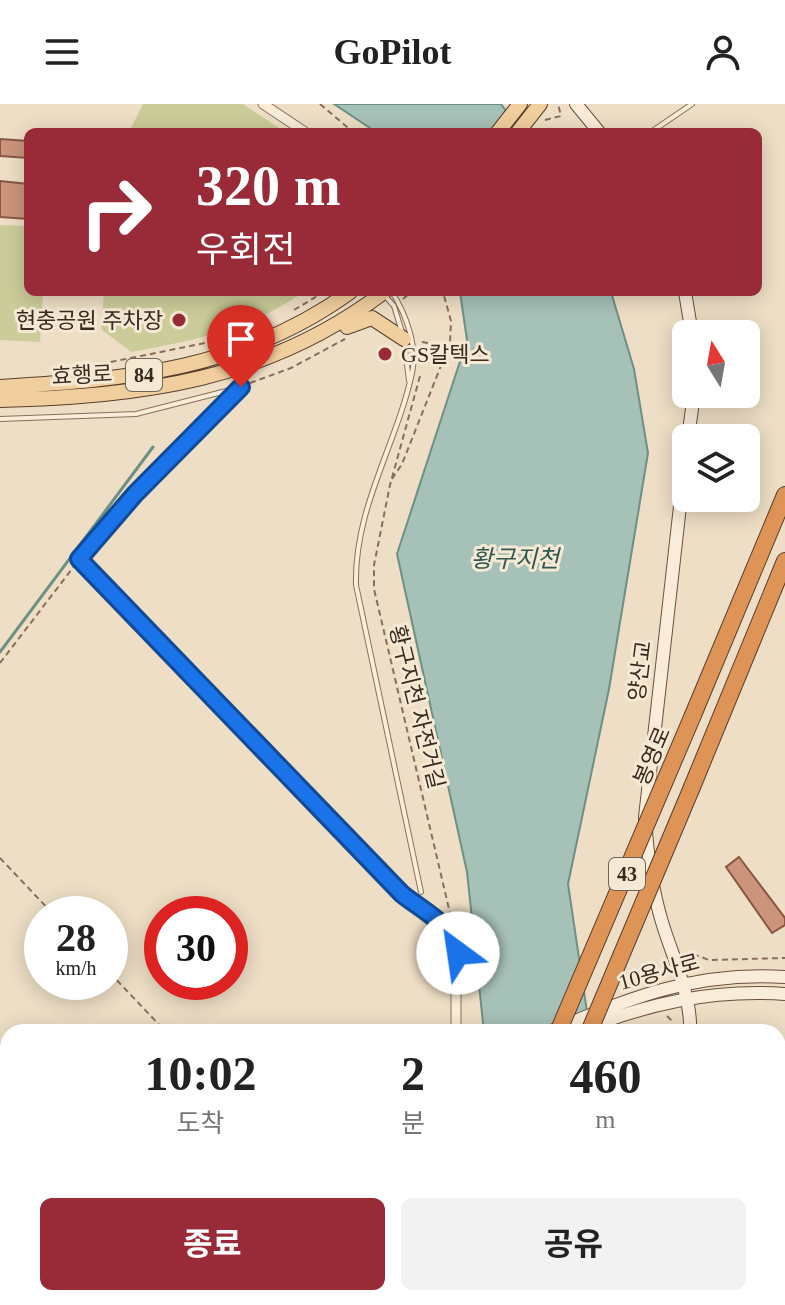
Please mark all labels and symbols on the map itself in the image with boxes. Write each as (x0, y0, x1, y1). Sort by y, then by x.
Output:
pin (207, 305, 275, 387)
place label: 현충공원 주차장 (16, 308, 163, 333)
marker: 현충공원 주차장 (170, 311, 188, 329)
north arrow (672, 320, 760, 408)
place label: GS칼텍스 (401, 342, 490, 367)
marker: GS칼텍스 (376, 345, 394, 363)
road number: 84 (126, 359, 162, 391)
street label: 효행로 (51, 361, 113, 389)
water label: 황구지천 (471, 546, 562, 572)
street label: 황구지천 자전거길 (385, 623, 449, 791)
street label: 양산교 (624, 639, 656, 703)
street label: 봉영로 (629, 723, 675, 789)
road number: 43 (609, 858, 645, 890)
speed limit sign: 30 (144, 896, 248, 1000)
position arrow (416, 911, 500, 995)
street label: 10용사로 (616, 949, 702, 995)

